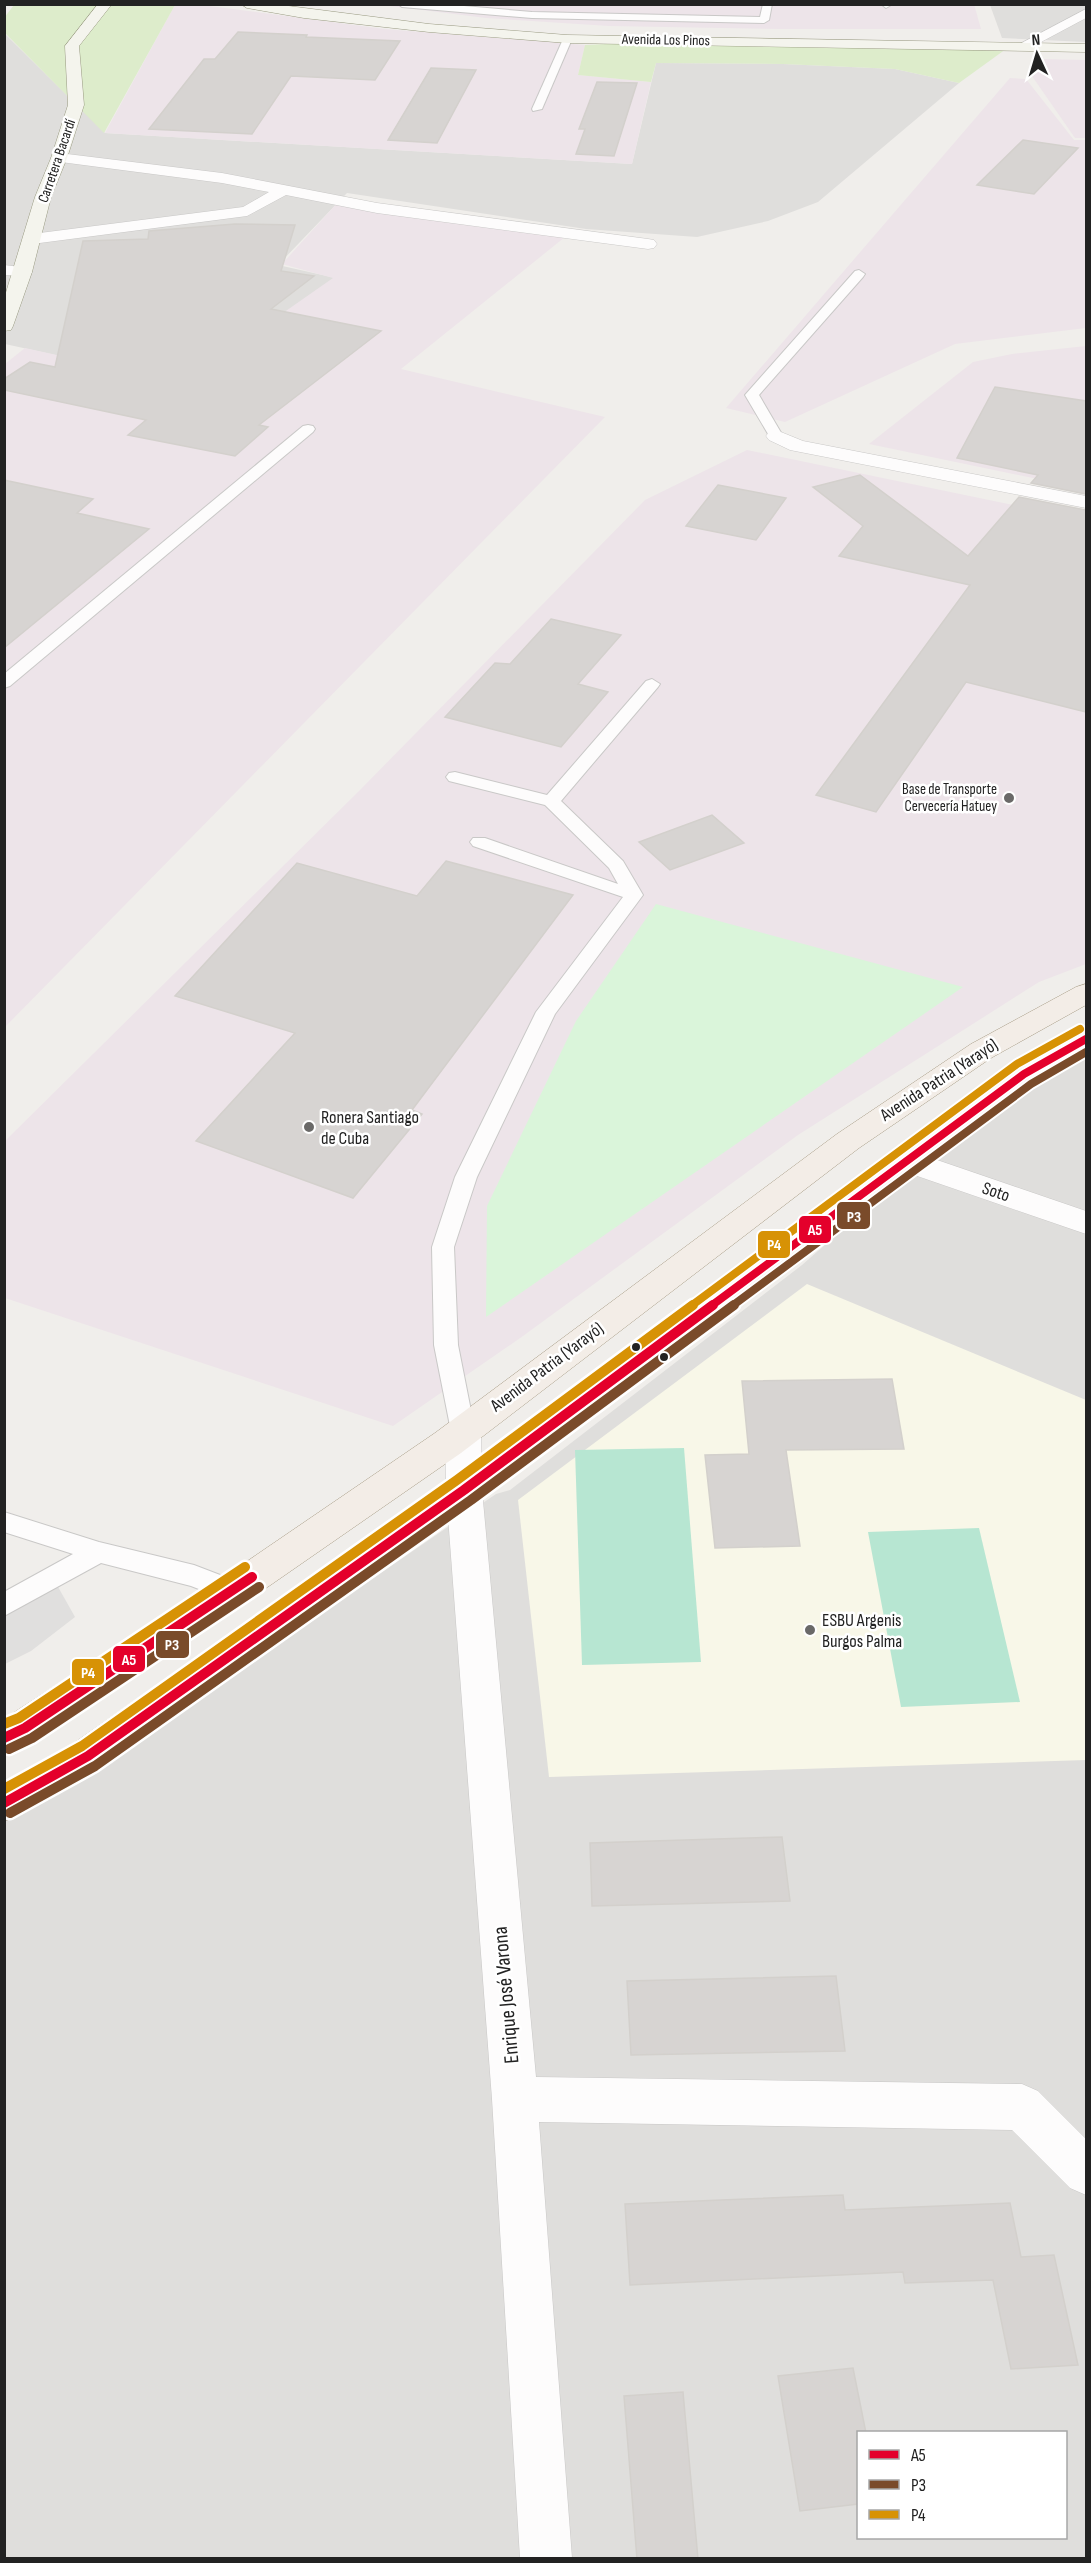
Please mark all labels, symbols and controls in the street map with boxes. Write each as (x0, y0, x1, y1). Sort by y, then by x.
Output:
north arrow (1007, 24, 1067, 84)
street label: Avenida Los Pinos (621, 30, 710, 50)
text: N (1031, 31, 1041, 50)
street label: Carretera Bacardí (34, 117, 80, 205)
place label: Base de Transporte Cervecería Hatuey (902, 780, 997, 816)
marker: Base de Transporte Cervecería Hatuey (1002, 791, 1016, 805)
street label: Avenida Patria (Yarayó) (876, 1034, 1002, 1126)
place label: Ronera Santiago de Cuba (321, 1107, 419, 1149)
marker: Ronera Santiago de Cuba (302, 1120, 316, 1134)
street label: Soto (979, 1178, 1013, 1206)
line badge: P3 (836, 1201, 871, 1230)
text: P3 (847, 1208, 861, 1227)
line badge: A5 (798, 1215, 832, 1244)
text: A5 (807, 1221, 822, 1240)
line badge: P4 (757, 1230, 791, 1259)
text: P4 (767, 1236, 782, 1255)
street label: Avenida Patria (Yarayó) (486, 1318, 608, 1417)
unlabelled marker (630, 1341, 642, 1353)
unlabelled marker (658, 1351, 670, 1363)
place label: ESBU Argenis Burgos Palma (822, 1610, 902, 1652)
marker: ESBU Argenis Burgos Palma (803, 1623, 817, 1637)
line badge: P3 (155, 1630, 190, 1659)
text: P3 (165, 1636, 179, 1655)
line badge: A5 (112, 1645, 146, 1673)
text: A5 (121, 1651, 136, 1670)
line badge: P4 (71, 1658, 105, 1686)
text: P4 (81, 1664, 96, 1683)
street label: Enrique José Varona (488, 1925, 524, 2065)
legend (857, 2431, 1067, 2539)
text: A5 (910, 2445, 926, 2466)
text: P3 (911, 2475, 926, 2496)
text: P4 (911, 2505, 926, 2526)

